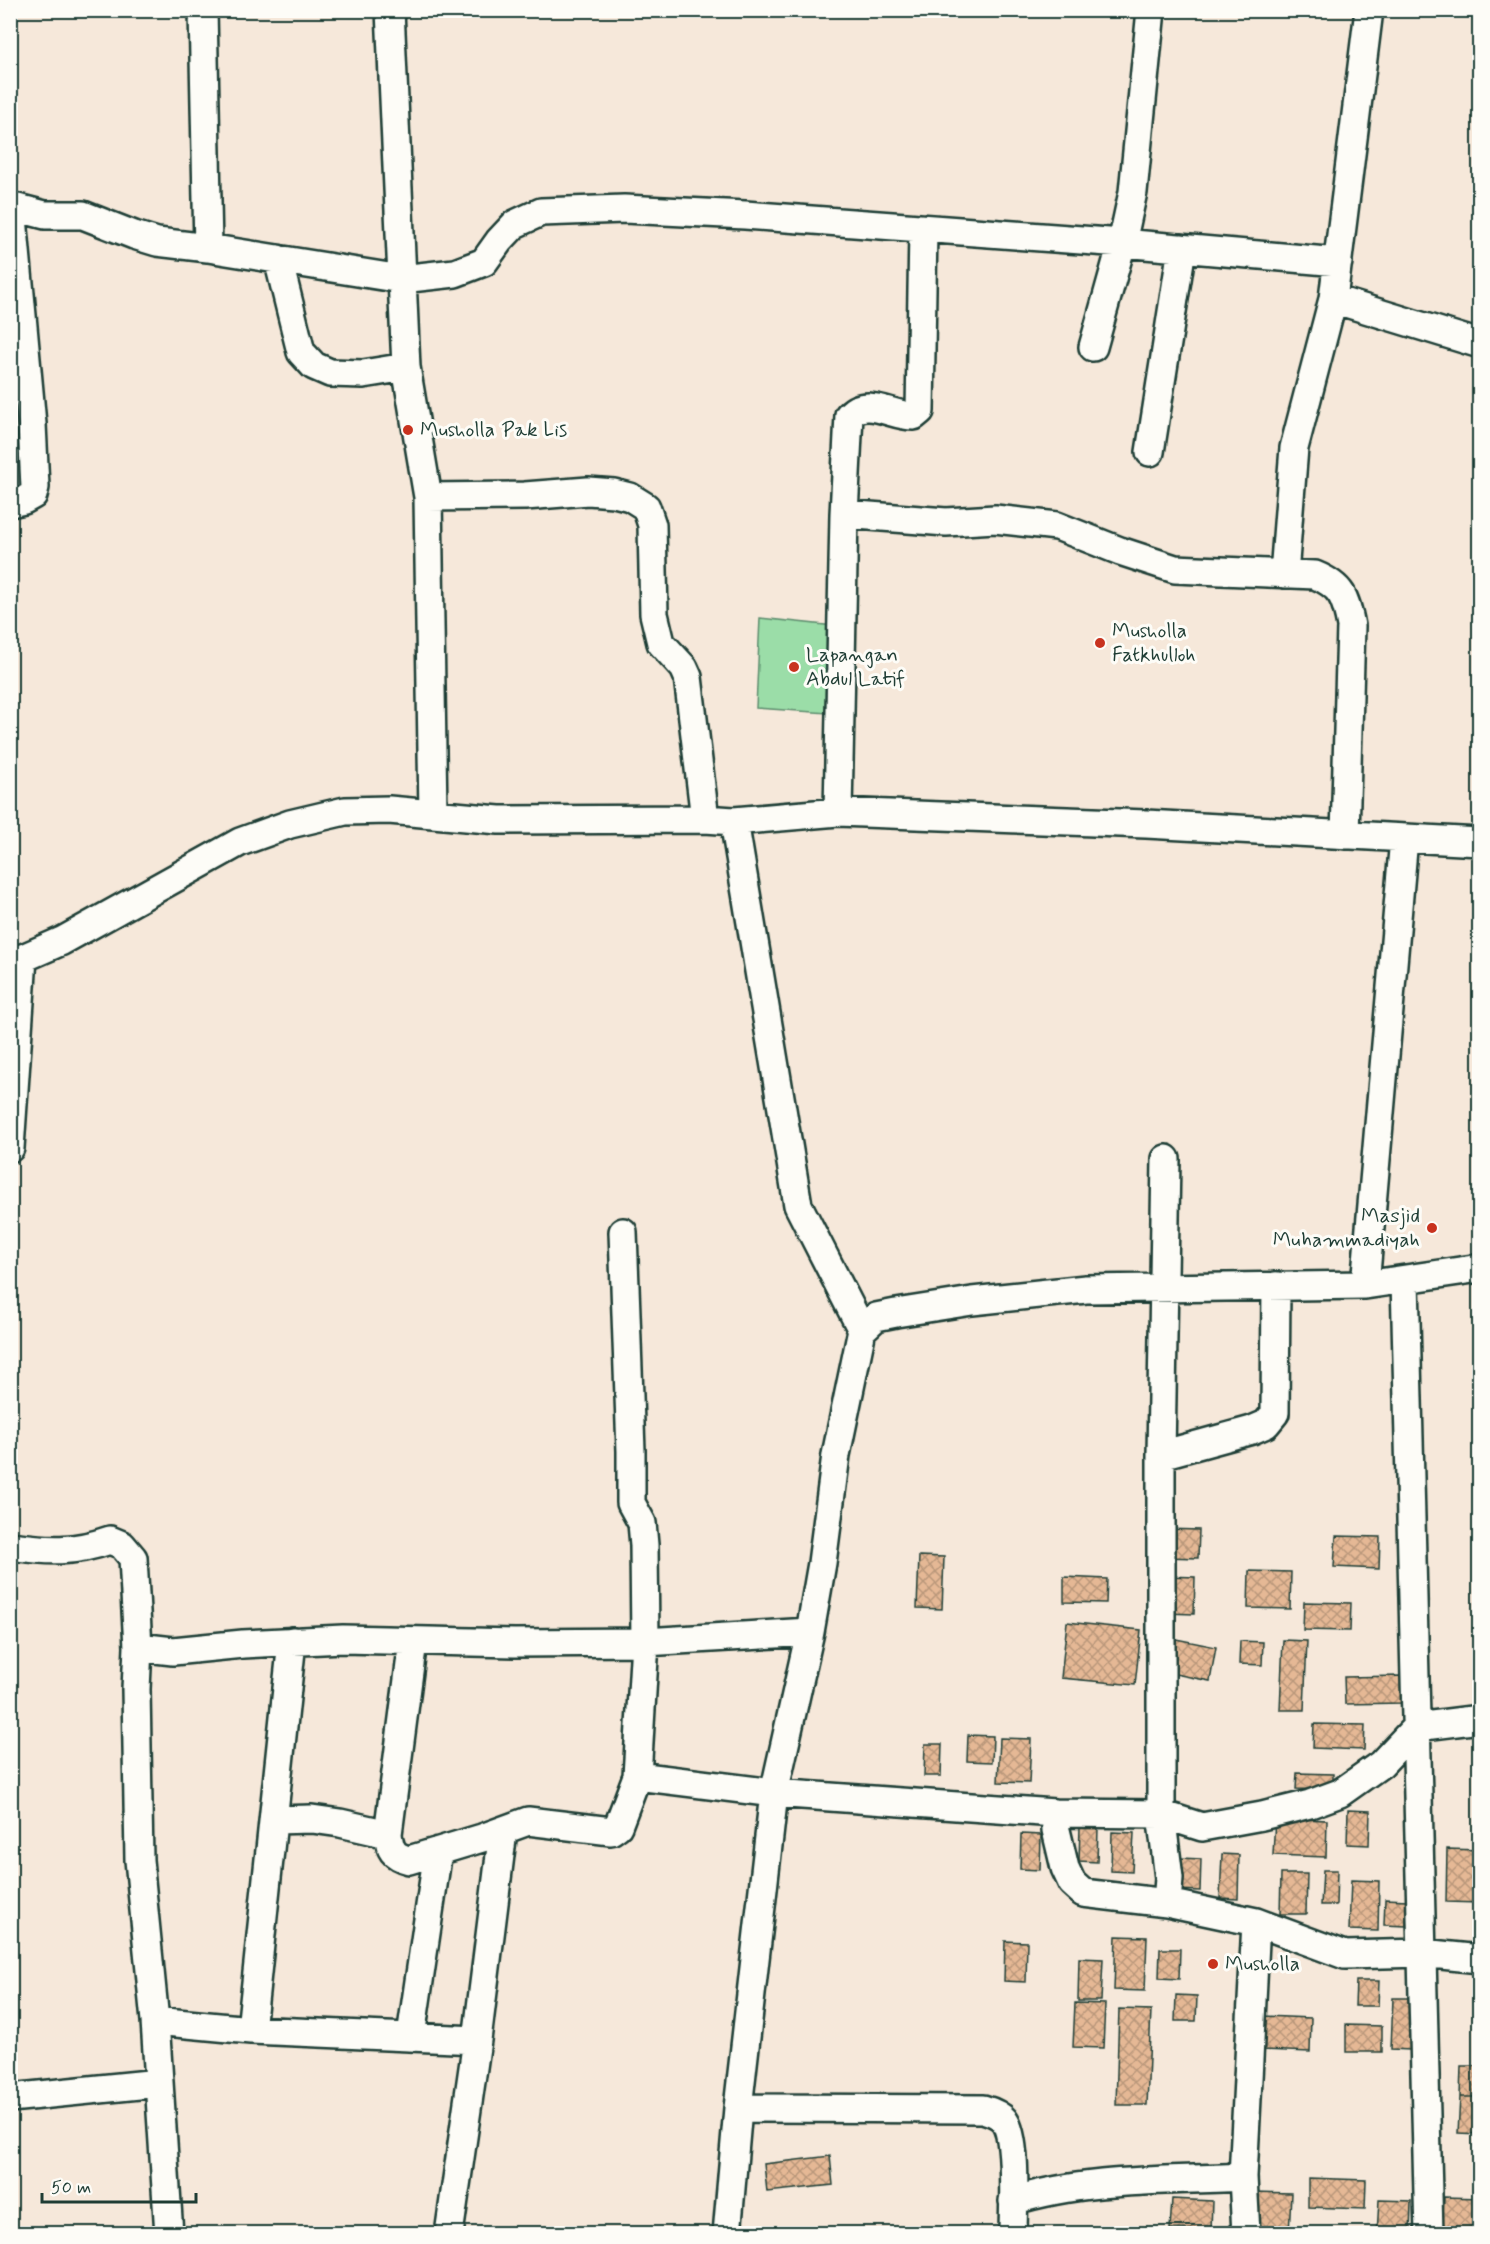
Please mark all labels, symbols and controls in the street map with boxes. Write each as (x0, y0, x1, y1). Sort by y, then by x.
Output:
place label: Musholla Pak Lis (420, 416, 567, 444)
marker: Musholla Pak Lis (401, 423, 415, 437)
place label: Musholla Fatkhulloh (1112, 617, 1196, 669)
marker: Musholla Fatkhulloh (1093, 636, 1107, 650)
place label: Lapangan Abdul Latif (806, 641, 905, 693)
marker: Lapangan Abdul Latif (787, 660, 801, 674)
place label: Masjid Muhammadiyah (1273, 1202, 1420, 1254)
marker: Masjid Muhammadiyah (1425, 1221, 1439, 1235)
place label: Musholla (1225, 1950, 1300, 1978)
marker: Musholla (1206, 1957, 1220, 1971)
scale bar (42, 2166, 196, 2204)
text: 50 m (51, 2176, 91, 2200)

